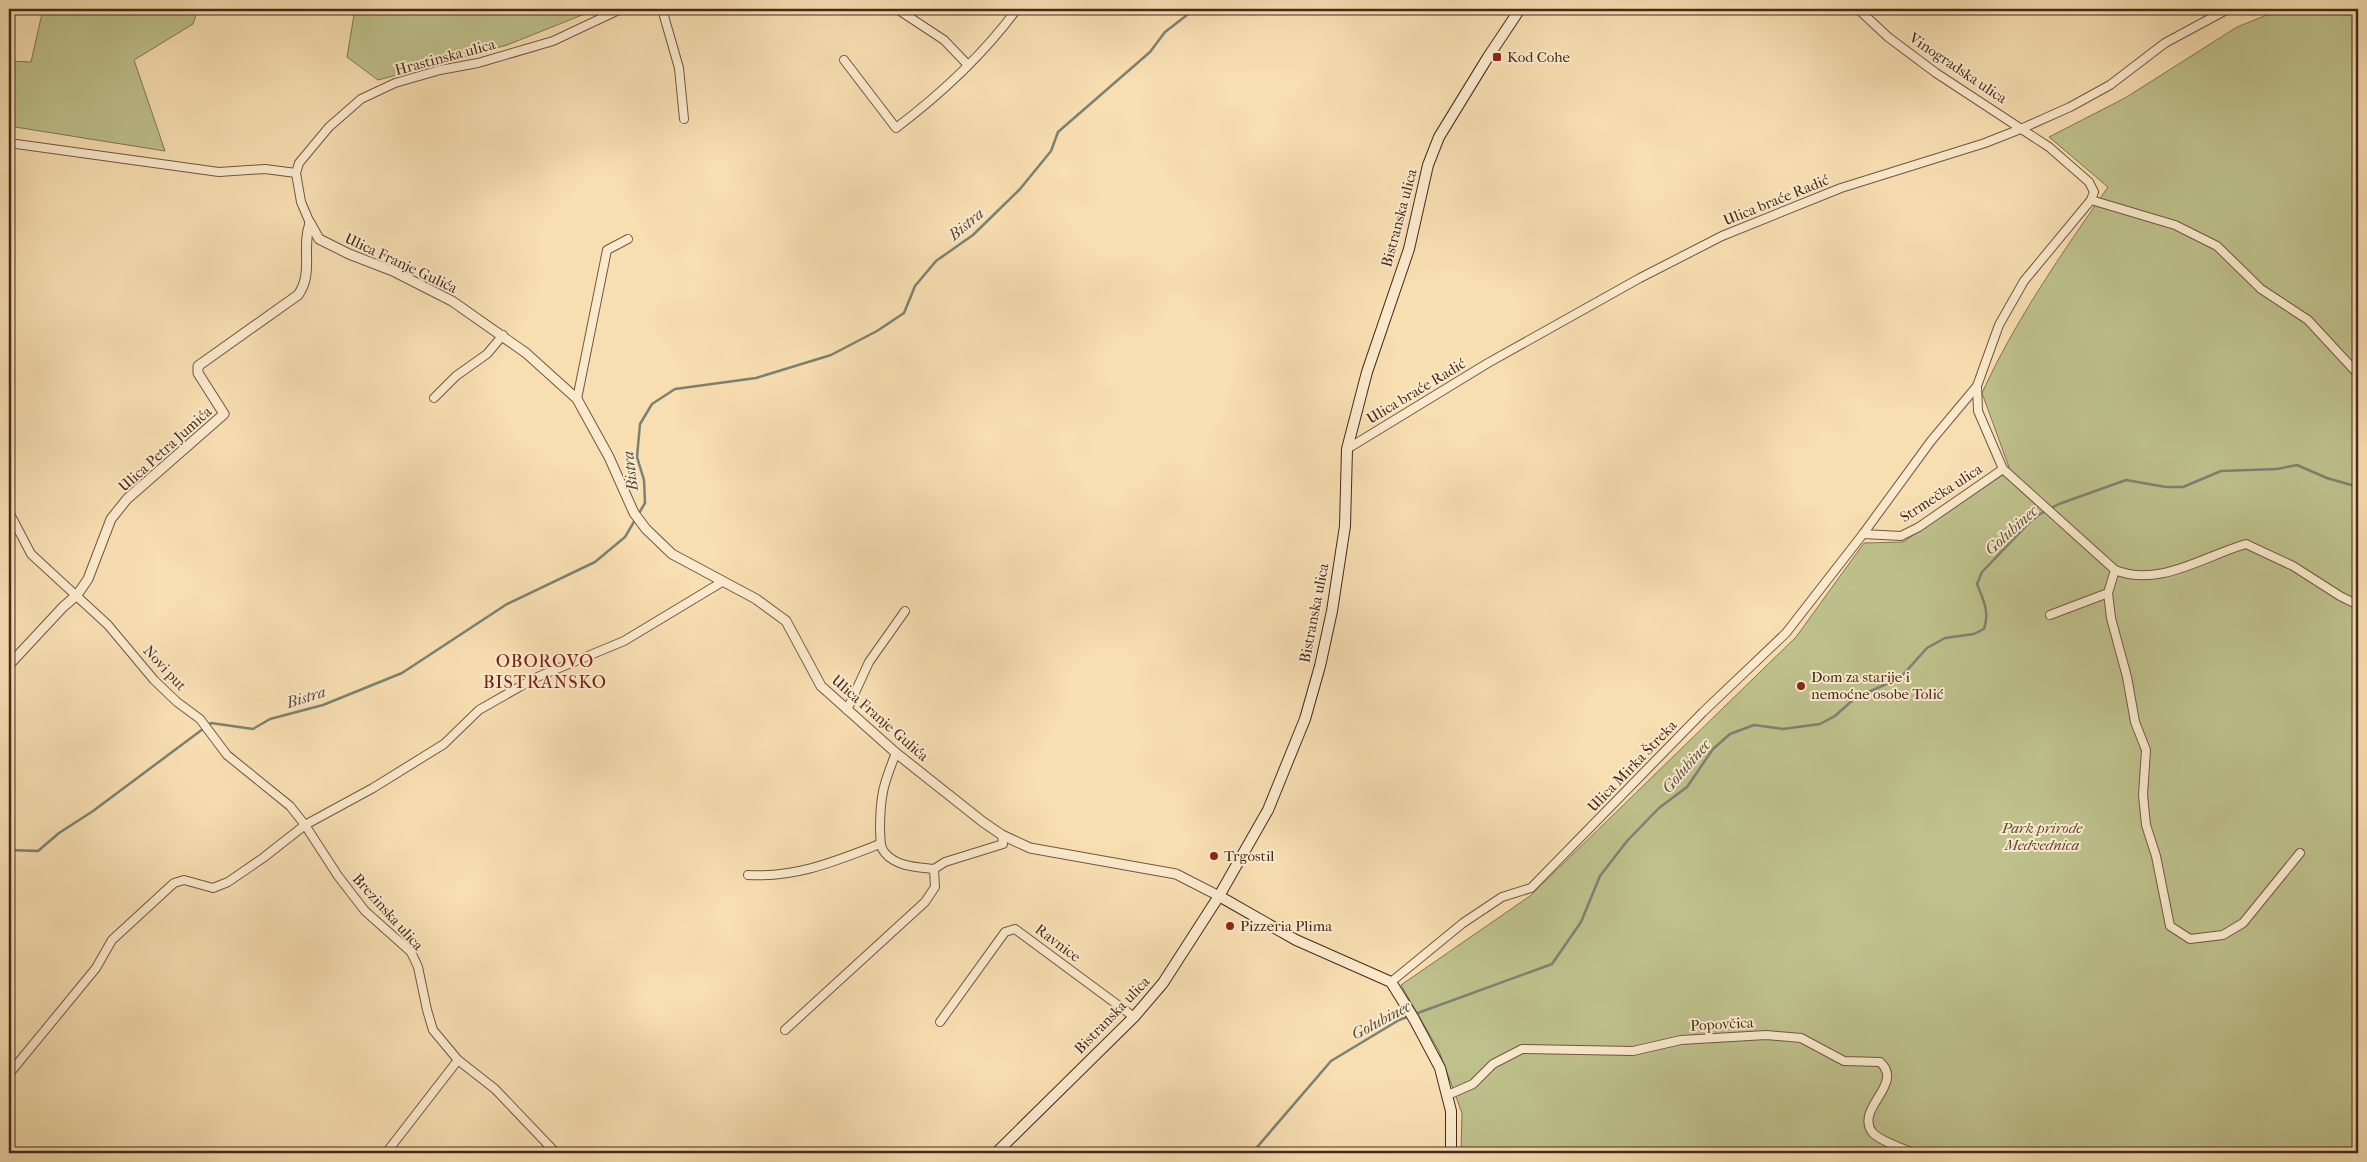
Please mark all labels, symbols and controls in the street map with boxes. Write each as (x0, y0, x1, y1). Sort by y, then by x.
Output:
street label: Vinogradska ulica (1905, 28, 2011, 108)
street label: Hrastinska ulica (393, 35, 498, 79)
place label: Kod Cohe (1507, 48, 1571, 66)
marker: Kod Cohe (1491, 51, 1503, 63)
street label: Bistranska ulica (1377, 166, 1421, 269)
street label: Ulica braće Radić (1721, 170, 1832, 229)
water label: Bistra (944, 204, 988, 245)
street label: Ulica Franje Gulića (342, 229, 461, 297)
street label: Ulica braće Radić (1363, 354, 1469, 428)
street label: Ulica Petra Jumića (115, 402, 216, 496)
water label: Bistra (618, 450, 642, 493)
street label: Strmečka ulica (1897, 459, 1986, 526)
water label: Golubinec (1981, 501, 2042, 559)
street label: Bistranska ulica (1296, 561, 1333, 664)
street label: Novi put (140, 642, 191, 695)
district label: OBOROVO BISTRANSKO (483, 651, 607, 693)
place label: Dom za starije i nemoćne osobe Tolić (1811, 668, 1944, 703)
street label: Ulica Franje Gulića (828, 671, 933, 766)
marker: Dom za starije i nemoćne osobe Tolić (1795, 680, 1807, 692)
water label: Bistra (283, 682, 328, 712)
street label: Ulica Mirka Štreka (1584, 716, 1681, 816)
water label: Golubinec (1658, 735, 1715, 797)
park label: Park prirode Medvednica (2001, 819, 2083, 854)
place label: Trgostil (1224, 847, 1274, 865)
marker: Trgostil (1208, 850, 1220, 862)
street label: Brezinska ulica (349, 870, 428, 955)
place label: Pizzeria Plima (1240, 917, 1333, 935)
street label: Ravnice (1032, 920, 1085, 966)
marker: Pizzeria Plima (1224, 920, 1236, 932)
street label: Bistranska ulica (1070, 972, 1154, 1058)
water label: Golubinec (1348, 996, 1415, 1044)
street label: Popovčica (1690, 1013, 1755, 1035)

